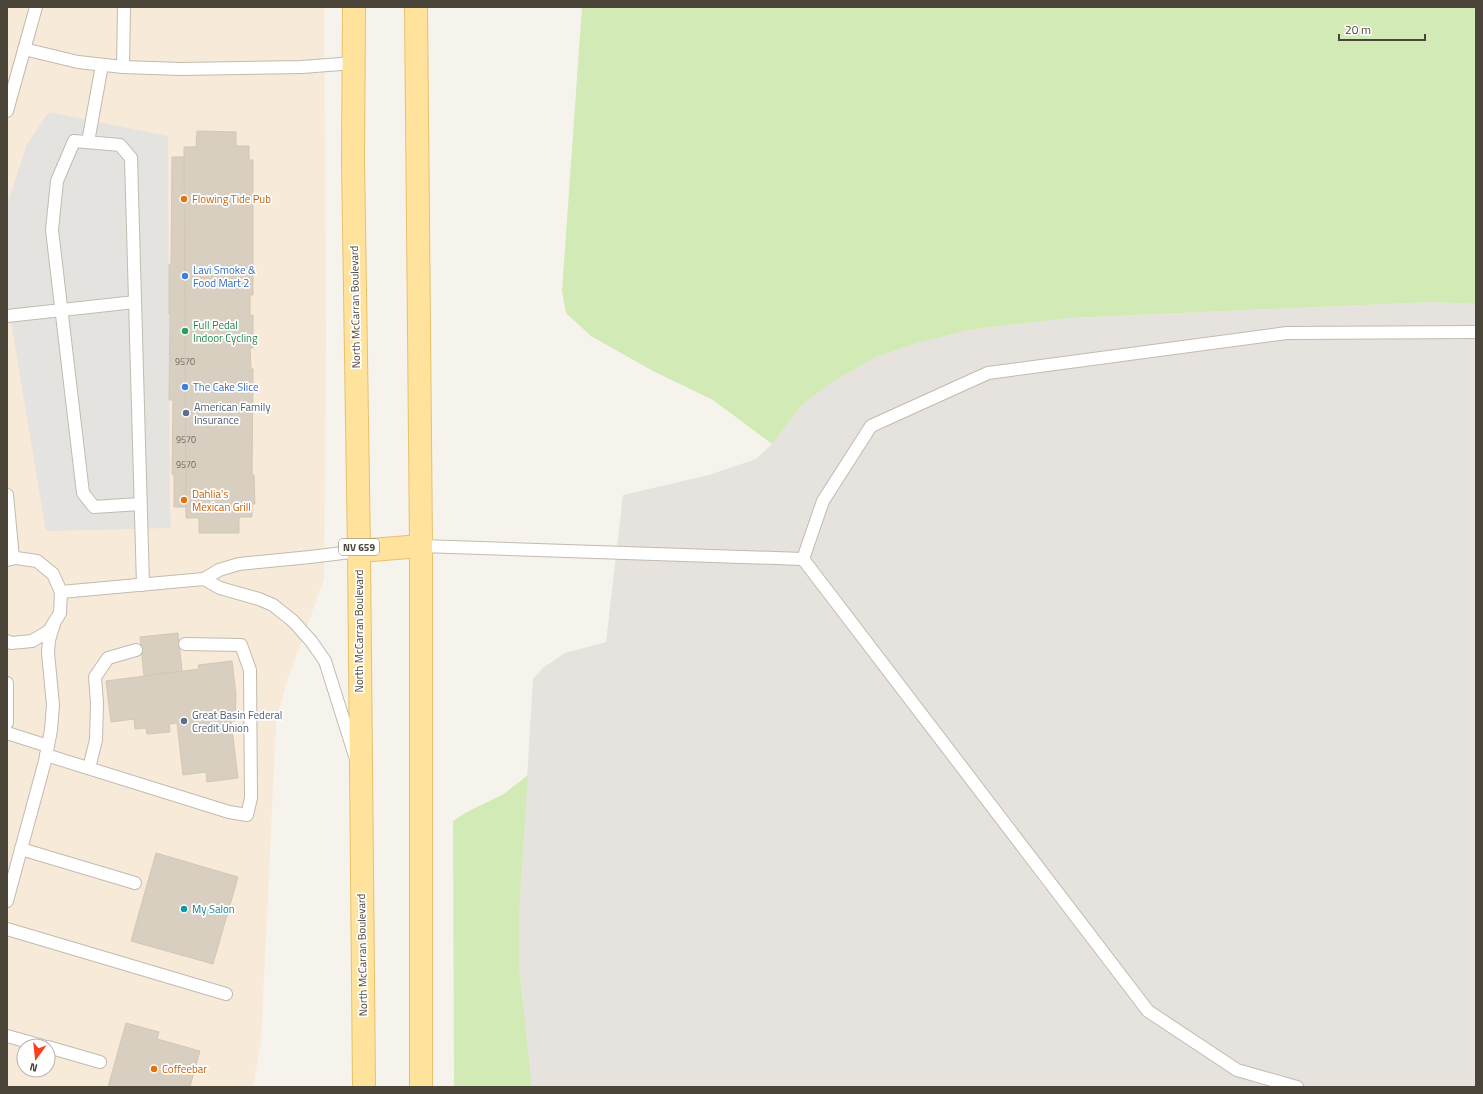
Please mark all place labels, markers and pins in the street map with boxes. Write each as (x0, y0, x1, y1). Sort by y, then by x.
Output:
place label: Flowing Tide Pub (192, 191, 271, 207)
marker: Flowing Tide Pub (179, 194, 189, 204)
place label: Lavi Smoke & Food Mart 2 (193, 262, 256, 291)
marker: Lavi Smoke & Food Mart 2 (180, 271, 190, 281)
place label: Full Pedal Indoor Cycling (193, 317, 258, 346)
marker: Full Pedal Indoor Cycling (180, 326, 190, 336)
place label: The Cake Slice (193, 379, 259, 395)
marker: The Cake Slice (180, 382, 190, 392)
place label: American Family Insurance (194, 399, 271, 428)
marker: American Family Insurance (181, 408, 191, 418)
place label: Dahlia's Mexican Grill (192, 486, 251, 515)
marker: Dahlia's Mexican Grill (179, 495, 189, 505)
place label: Great Basin Federal Credit Union (192, 707, 282, 736)
marker: Great Basin Federal Credit Union (179, 716, 189, 726)
place label: My Salon (192, 901, 235, 917)
marker: My Salon (179, 904, 189, 914)
place label: Coffeebar (162, 1061, 207, 1077)
marker: Coffeebar (149, 1064, 159, 1074)

